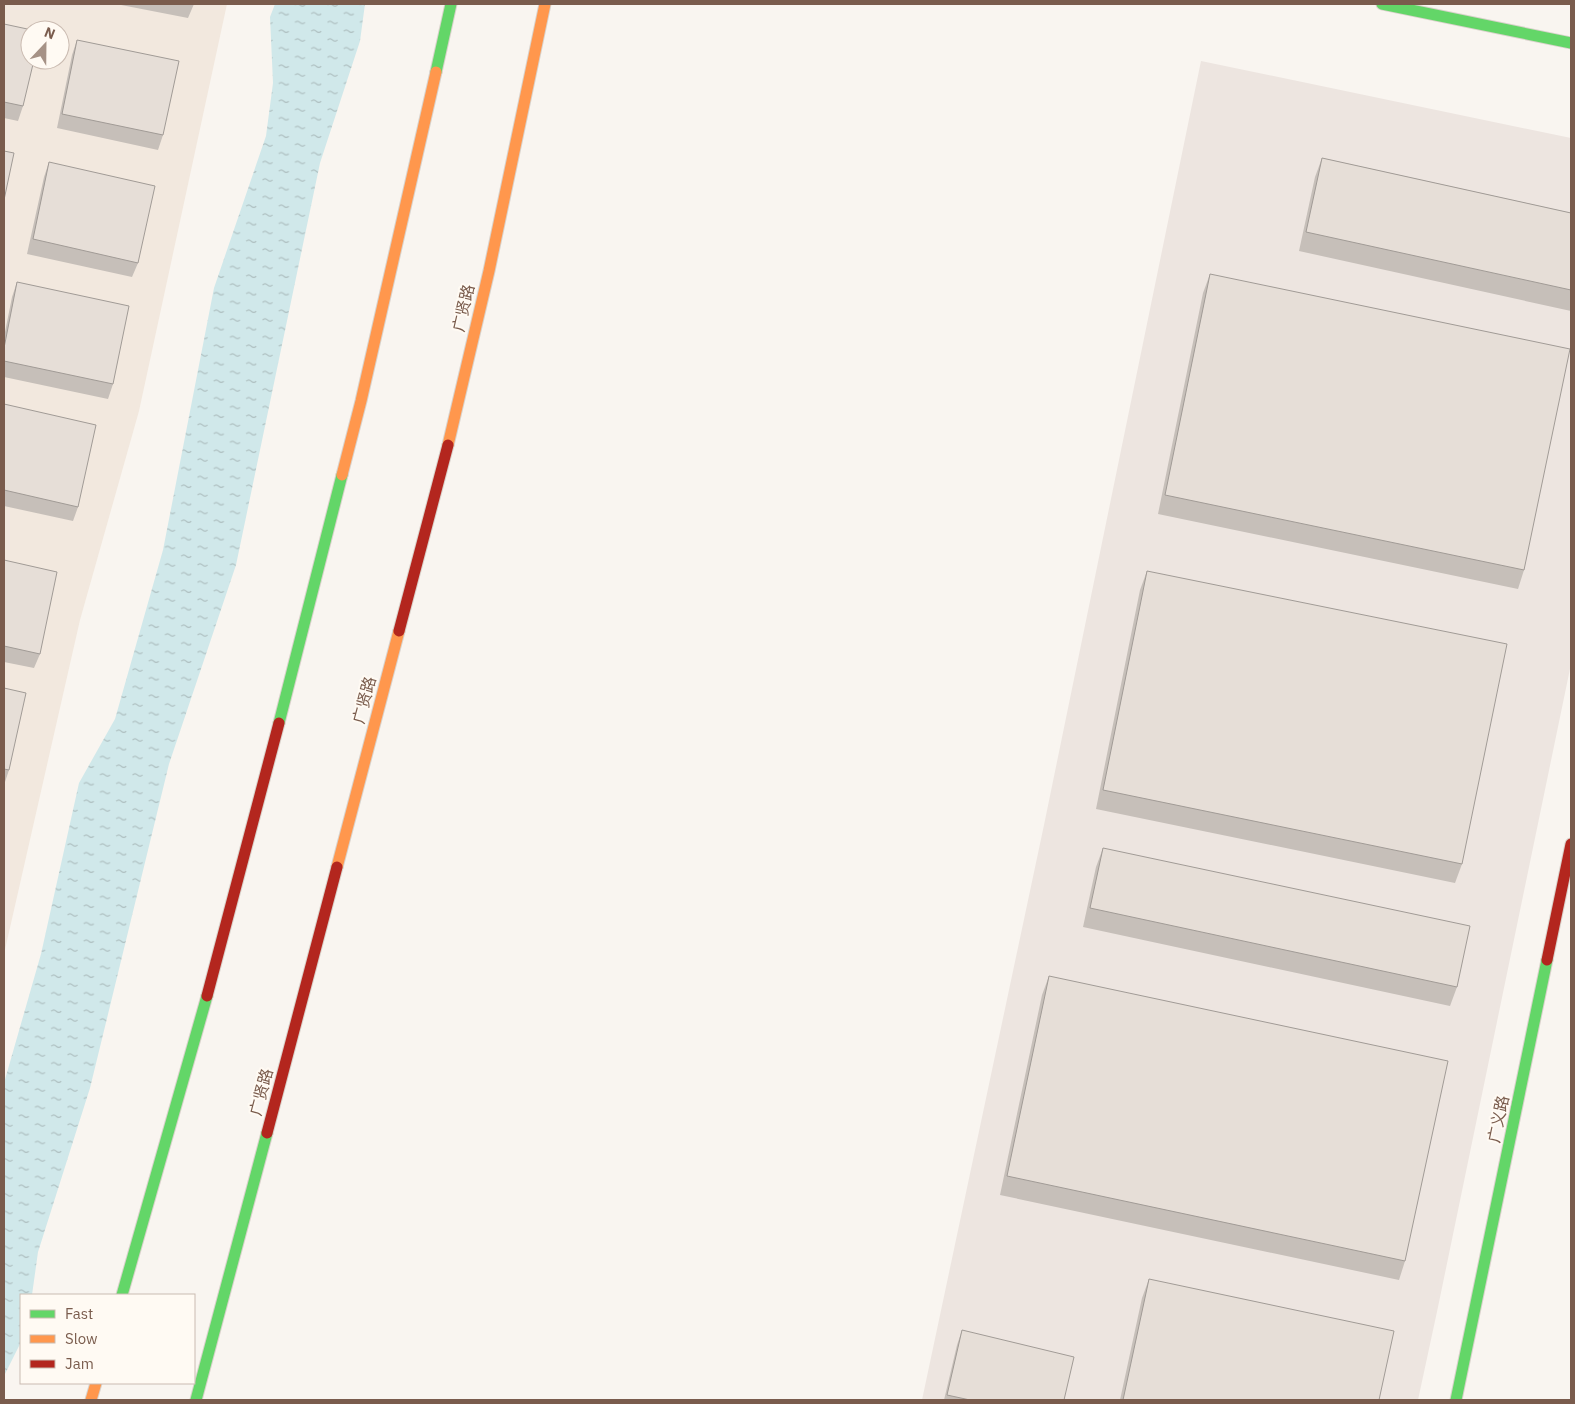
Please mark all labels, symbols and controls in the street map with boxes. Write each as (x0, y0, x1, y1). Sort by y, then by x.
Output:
north arrow (20, 20, 70, 70)
text: N (42, 23, 58, 43)
street label: 广贤路 (448, 282, 478, 334)
street label: 广贤路 (348, 674, 380, 726)
street label: 广贤路 (245, 1066, 277, 1118)
street label: 广义路 (1483, 1093, 1513, 1145)
legend (20, 1294, 195, 1384)
text: Fast (65, 1304, 93, 1323)
text: Slow (65, 1329, 98, 1348)
text: Jam (65, 1354, 94, 1373)

